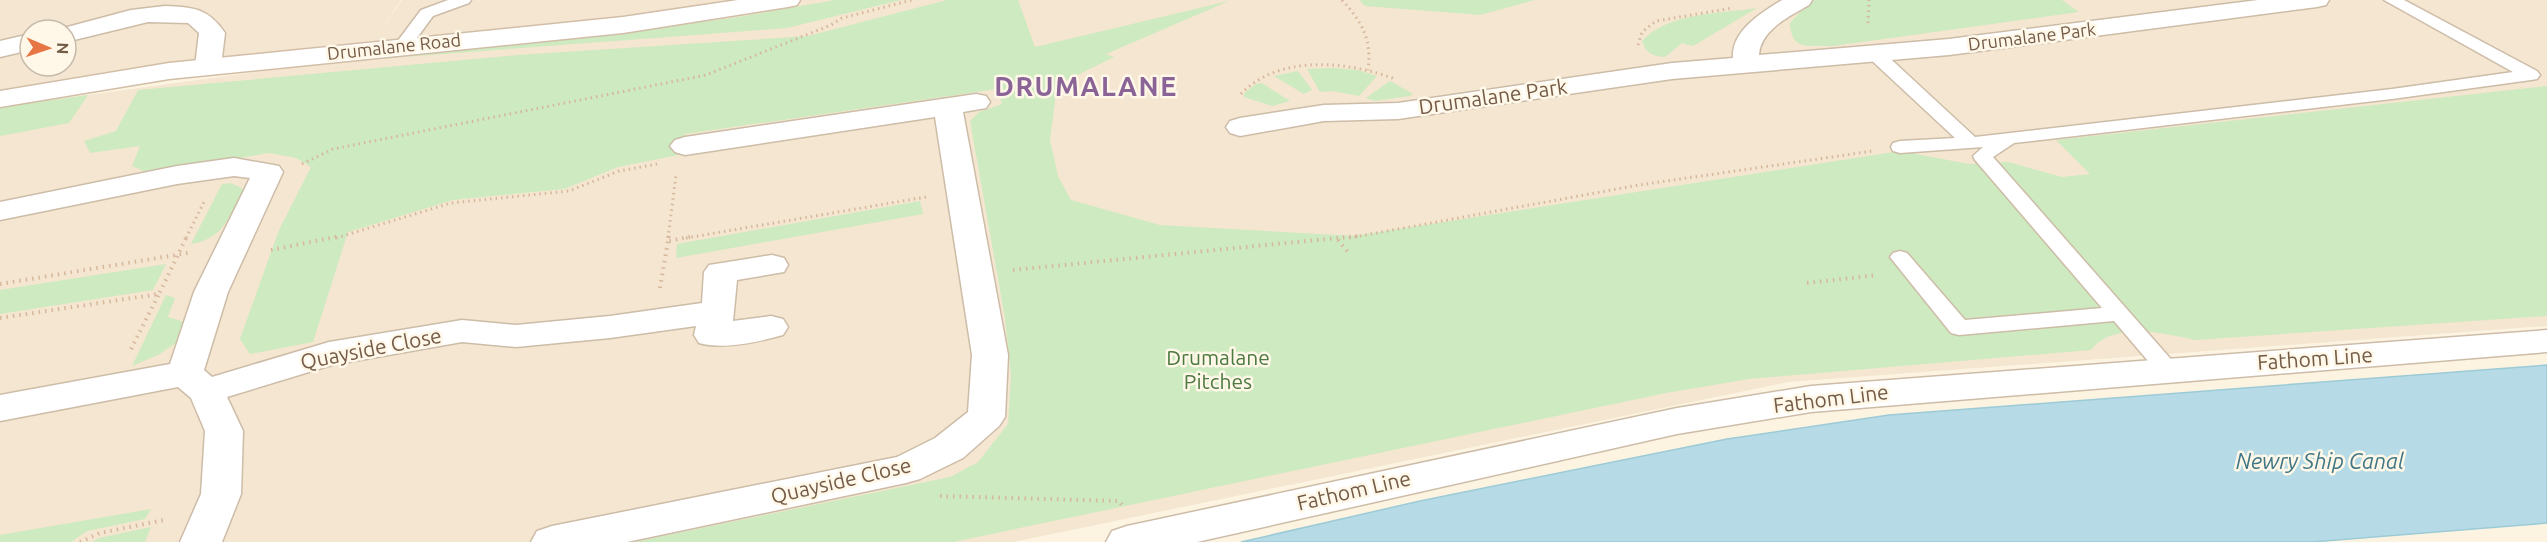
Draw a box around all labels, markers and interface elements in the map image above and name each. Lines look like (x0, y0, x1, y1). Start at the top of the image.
north arrow (18, 18, 78, 78)
street label: Drumalane Park (1967, 18, 2097, 54)
street label: Drumalane Road (326, 29, 462, 63)
text: N (54, 42, 72, 55)
district label: DRUMALANE (994, 71, 1178, 101)
street label: Drumalane Park (1417, 74, 1569, 118)
street label: Quayside Close (298, 323, 444, 373)
street label: Fathom Line (2256, 342, 2374, 374)
park label: Drumalane Pitches (1166, 345, 1270, 393)
street label: Fathom Line (1772, 379, 1890, 417)
water label: Newry Ship Canal (2236, 448, 2404, 473)
street label: Quayside Close (768, 452, 913, 508)
street label: Fathom Line (1295, 465, 1413, 515)

